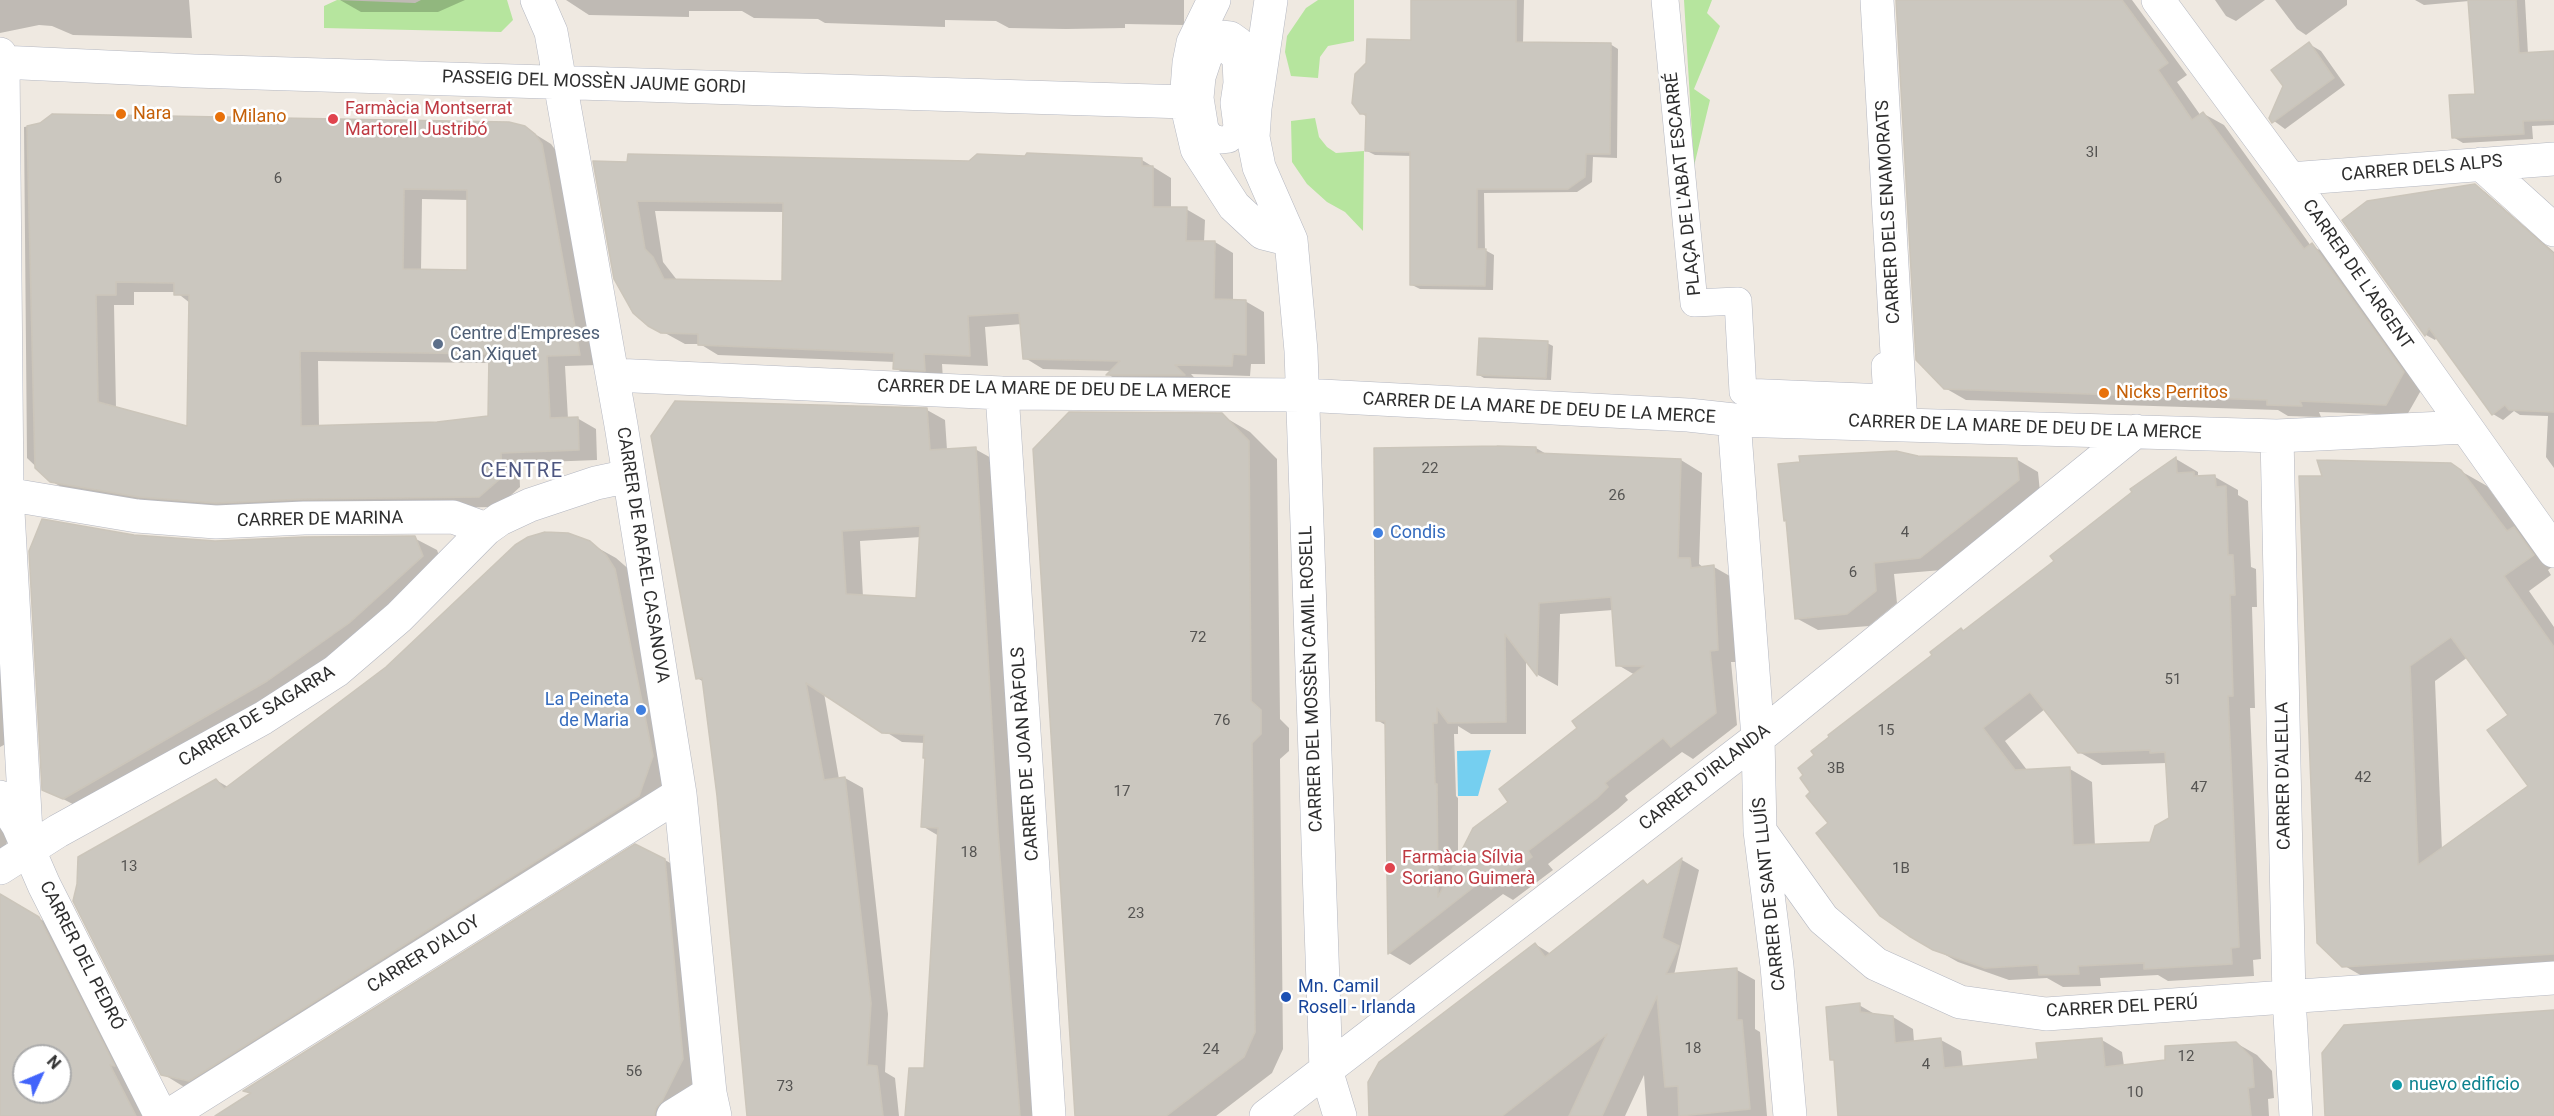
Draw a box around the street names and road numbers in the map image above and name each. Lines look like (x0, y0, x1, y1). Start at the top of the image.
street label: PASSEIG DEL MOSSÈN JAUME GORDI (442, 67, 746, 99)
street label: PLAÇA DE L'ABAT ESCARRÉ (1662, 71, 1706, 297)
street label: CARRER DELS ENAMORATS (1872, 99, 1906, 325)
street label: CARRER DELS ALPS (2340, 151, 2504, 187)
street label: CARRER DE L'ARGENT (2297, 196, 2417, 354)
street label: CARRER DE LA MARE DE DEU DE LA MERCE (877, 376, 1231, 404)
street label: CARRER DE LA MARE DE DEU DE LA MERCE (1362, 389, 1716, 429)
street label: CARRER DE LA MARE DE DEU DE LA MERCE (1848, 411, 2202, 445)
street label: CARRER DE RAFAEL CASANOVA (611, 425, 673, 685)
street label: CARRER DE MARINA (237, 508, 403, 532)
street label: CARRER DEL MOSSÈN CAMIL ROSELL (1296, 525, 1328, 833)
street label: CARRER DE JOAN RÀFOLS (1008, 646, 1044, 862)
street label: CARRER DE SAGARRA (175, 662, 339, 772)
street label: CARRER D'ALELLA (2272, 702, 2296, 850)
street label: CARRER D'IRLANDA (1635, 720, 1775, 836)
street label: CARRER DE SANT LLUÍS (1749, 796, 1791, 992)
street label: CARRER DEL PEDRÓ (34, 878, 128, 1034)
street label: CARRER D'ALOY (364, 912, 484, 998)
street label: CARRER DEL PERÚ (2046, 993, 2198, 1023)

